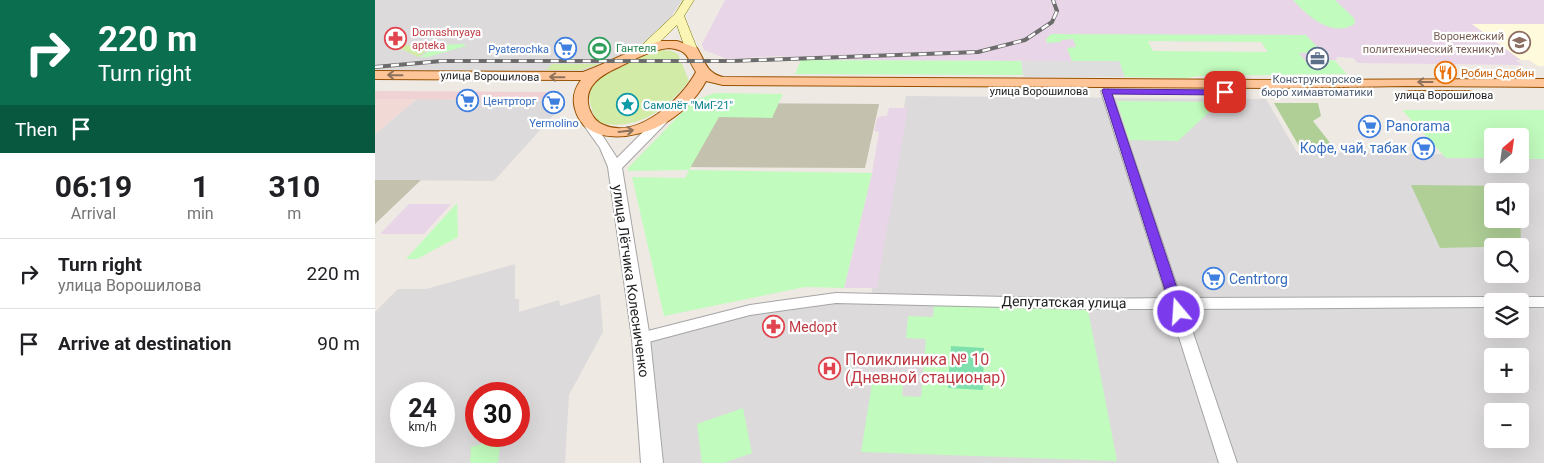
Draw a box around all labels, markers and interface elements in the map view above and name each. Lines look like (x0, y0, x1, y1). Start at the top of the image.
text: 220 m (98, 19, 197, 60)
icon: right (15, 20, 80, 85)
pharmacy icon: Domashnyaya apteka (384, 26, 408, 50)
place label: Domashnyaya apteka (412, 26, 481, 52)
place label: Воронежский политехнический техникум (1363, 30, 1504, 56)
school or university icon: Воронежский политехнический техникум (1508, 30, 1532, 54)
sports icon: Гантеля (588, 36, 612, 60)
supermarket icon: Pyaterochka (553, 37, 577, 61)
place label: Гантеля (616, 42, 656, 55)
place label: Pyaterochka (488, 43, 549, 56)
office icon: Конструкторское бюро химавтоматики (1305, 46, 1329, 70)
text: Turn right (98, 61, 192, 86)
restaurant icon: Робин Сдобин (1433, 61, 1457, 85)
place label: Робин Сдобин (1461, 67, 1534, 80)
street label: улица Ворошилова (441, 69, 539, 84)
one-way arrow (387, 70, 403, 80)
pin (1204, 71, 1246, 113)
one-way arrow (549, 72, 566, 82)
place label: Конструкторское бюро химавтоматики (1261, 73, 1373, 99)
one-way arrow (1418, 77, 1434, 87)
icon: arrive (1211, 78, 1239, 106)
street label: улица Ворошилова (990, 85, 1088, 98)
supermarket icon: Центрторг (455, 89, 479, 113)
street label: улица Ворошилова (1395, 89, 1493, 102)
supermarket icon: Yermolino (542, 90, 566, 114)
place icon: Самолёт "МиГ-21" (615, 93, 639, 117)
place label: Центрторг (483, 95, 537, 108)
place label: Самолёт "МиГ-21" (643, 99, 733, 112)
supermarket icon: Panorama (1358, 114, 1382, 138)
icon: arrive (67, 115, 95, 143)
place label: Yermolino (529, 117, 579, 130)
text: Then (15, 118, 57, 141)
place label: Panorama (1386, 118, 1450, 134)
one-way arrow (618, 126, 634, 136)
north arrow (1484, 128, 1529, 172)
map controls (1484, 128, 1529, 448)
supermarket icon: Кофе, чай, табак (1411, 136, 1435, 160)
place label: Кофе, чай, табак (1300, 140, 1407, 156)
text: 06:19 (55, 169, 132, 204)
text: 1 (192, 169, 209, 204)
text: 310 (269, 169, 320, 204)
button: sound (1484, 183, 1529, 228)
street label: улица Лётчика Колесниченко (610, 184, 652, 378)
text: Arrival (71, 204, 116, 223)
text: min (187, 204, 214, 223)
text: m (287, 204, 301, 223)
button: search (1484, 238, 1529, 283)
text: Turn right (58, 253, 142, 276)
icon: right (15, 260, 43, 288)
text: 220 m (307, 262, 360, 285)
supermarket icon: Centrtorg (1201, 267, 1225, 291)
place label: Centrtorg (1229, 271, 1288, 287)
text: улица Ворошилова (58, 276, 202, 295)
position arrow (1152, 285, 1204, 337)
street label: Депутатская улица (1001, 293, 1127, 311)
button: layers (1484, 293, 1529, 338)
pharmacy icon: Medopt (761, 315, 785, 339)
place label: Medopt (789, 319, 837, 335)
icon: arrive (15, 330, 43, 358)
text: Arrive at destination (58, 332, 231, 355)
text: 90 m (317, 332, 360, 355)
button: + (1484, 348, 1529, 393)
place label: Поликлиника № 10 (Дневной стационар) (845, 350, 1006, 387)
hospital icon: Поликлиника № 10 (Дневной стационар) (817, 356, 841, 380)
speed limit sign: 30 (465, 382, 530, 447)
text: 24 (408, 394, 437, 423)
button: − (1484, 403, 1529, 448)
text: km/h (408, 420, 437, 434)

